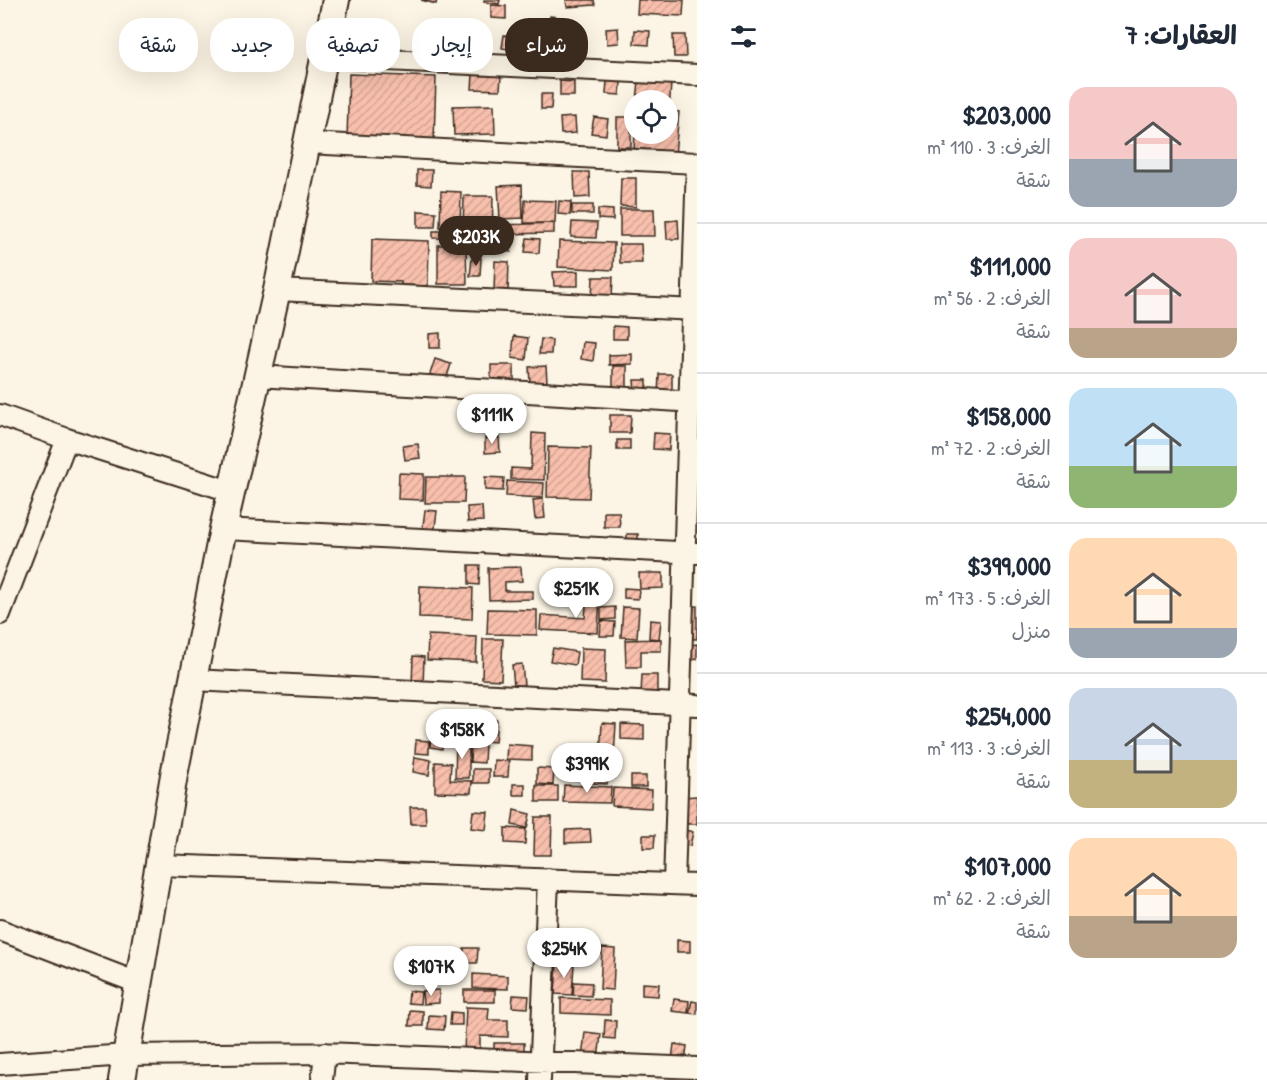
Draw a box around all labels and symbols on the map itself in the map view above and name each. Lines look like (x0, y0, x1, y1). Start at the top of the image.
pin: $203K (434, 216, 518, 267)
pin: $111K (450, 394, 534, 445)
pin: $251K (534, 568, 618, 619)
pin: $158K (420, 709, 504, 760)
pin: $399K (545, 743, 629, 794)
pin: $254K (522, 928, 606, 979)
pin: $107K (389, 946, 473, 997)

